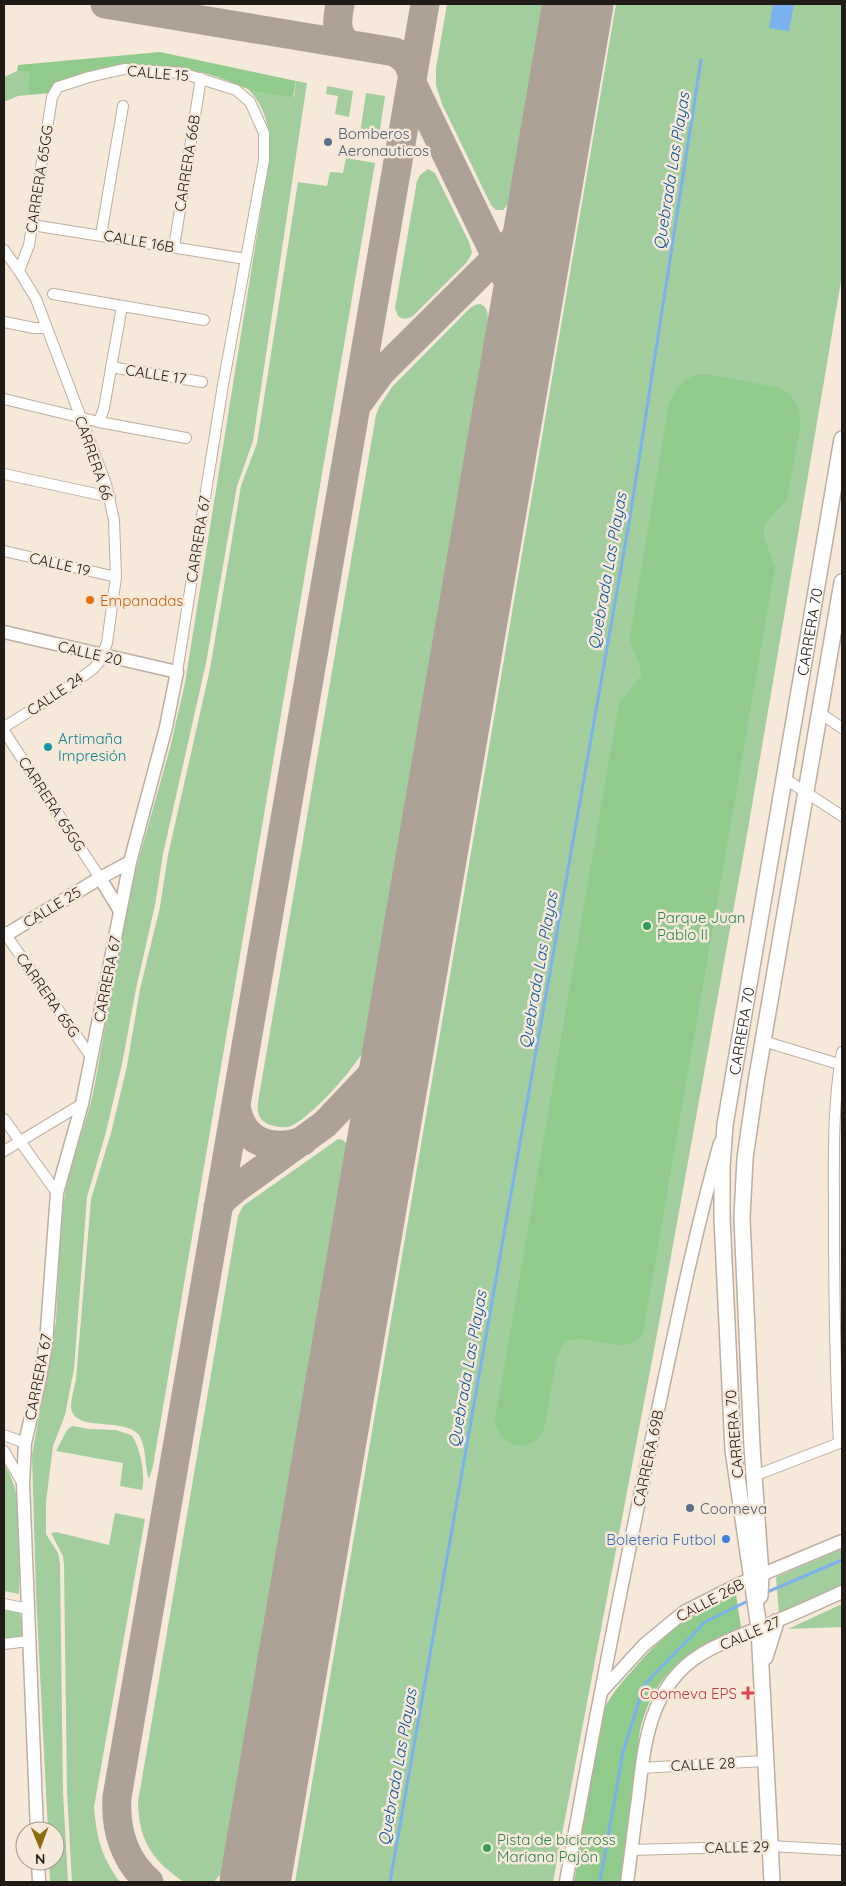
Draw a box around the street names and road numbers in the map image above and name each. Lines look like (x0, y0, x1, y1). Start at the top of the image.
street label: CALLE 15 (126, 61, 190, 85)
street label: CARRERA 66B (170, 113, 204, 213)
street label: CARRERA 65GG (21, 124, 57, 234)
street label: CALLE 16B (102, 225, 176, 257)
street label: CALLE 17 (124, 360, 188, 388)
street label: CARRERA 66 (71, 413, 117, 503)
street label: CARRERA 67 (182, 494, 214, 584)
street label: CALLE 19 (28, 548, 92, 580)
street label: CARRERA 70 (792, 586, 826, 677)
street label: CALLE 20 (56, 636, 124, 670)
street label: CALLE 24 (23, 668, 87, 720)
street label: CARRERA 65GG (14, 753, 90, 855)
street label: CALLE 25 (19, 882, 85, 932)
street label: CARRERA 67 (89, 934, 125, 1024)
street label: CARRERA 65G (12, 949, 84, 1041)
street label: CARRERA 70 (724, 986, 758, 1076)
street label: CARRERA 67 (20, 1332, 56, 1422)
street label: CARRERA 70 (721, 1389, 747, 1479)
street label: CARRERA 69B (629, 1408, 668, 1508)
street label: CALLE 26B (673, 1574, 747, 1626)
street label: CALLE 27 (717, 1612, 783, 1654)
street label: CALLE 28 (670, 1753, 736, 1775)
street label: CALLE 29 (704, 1837, 770, 1857)

